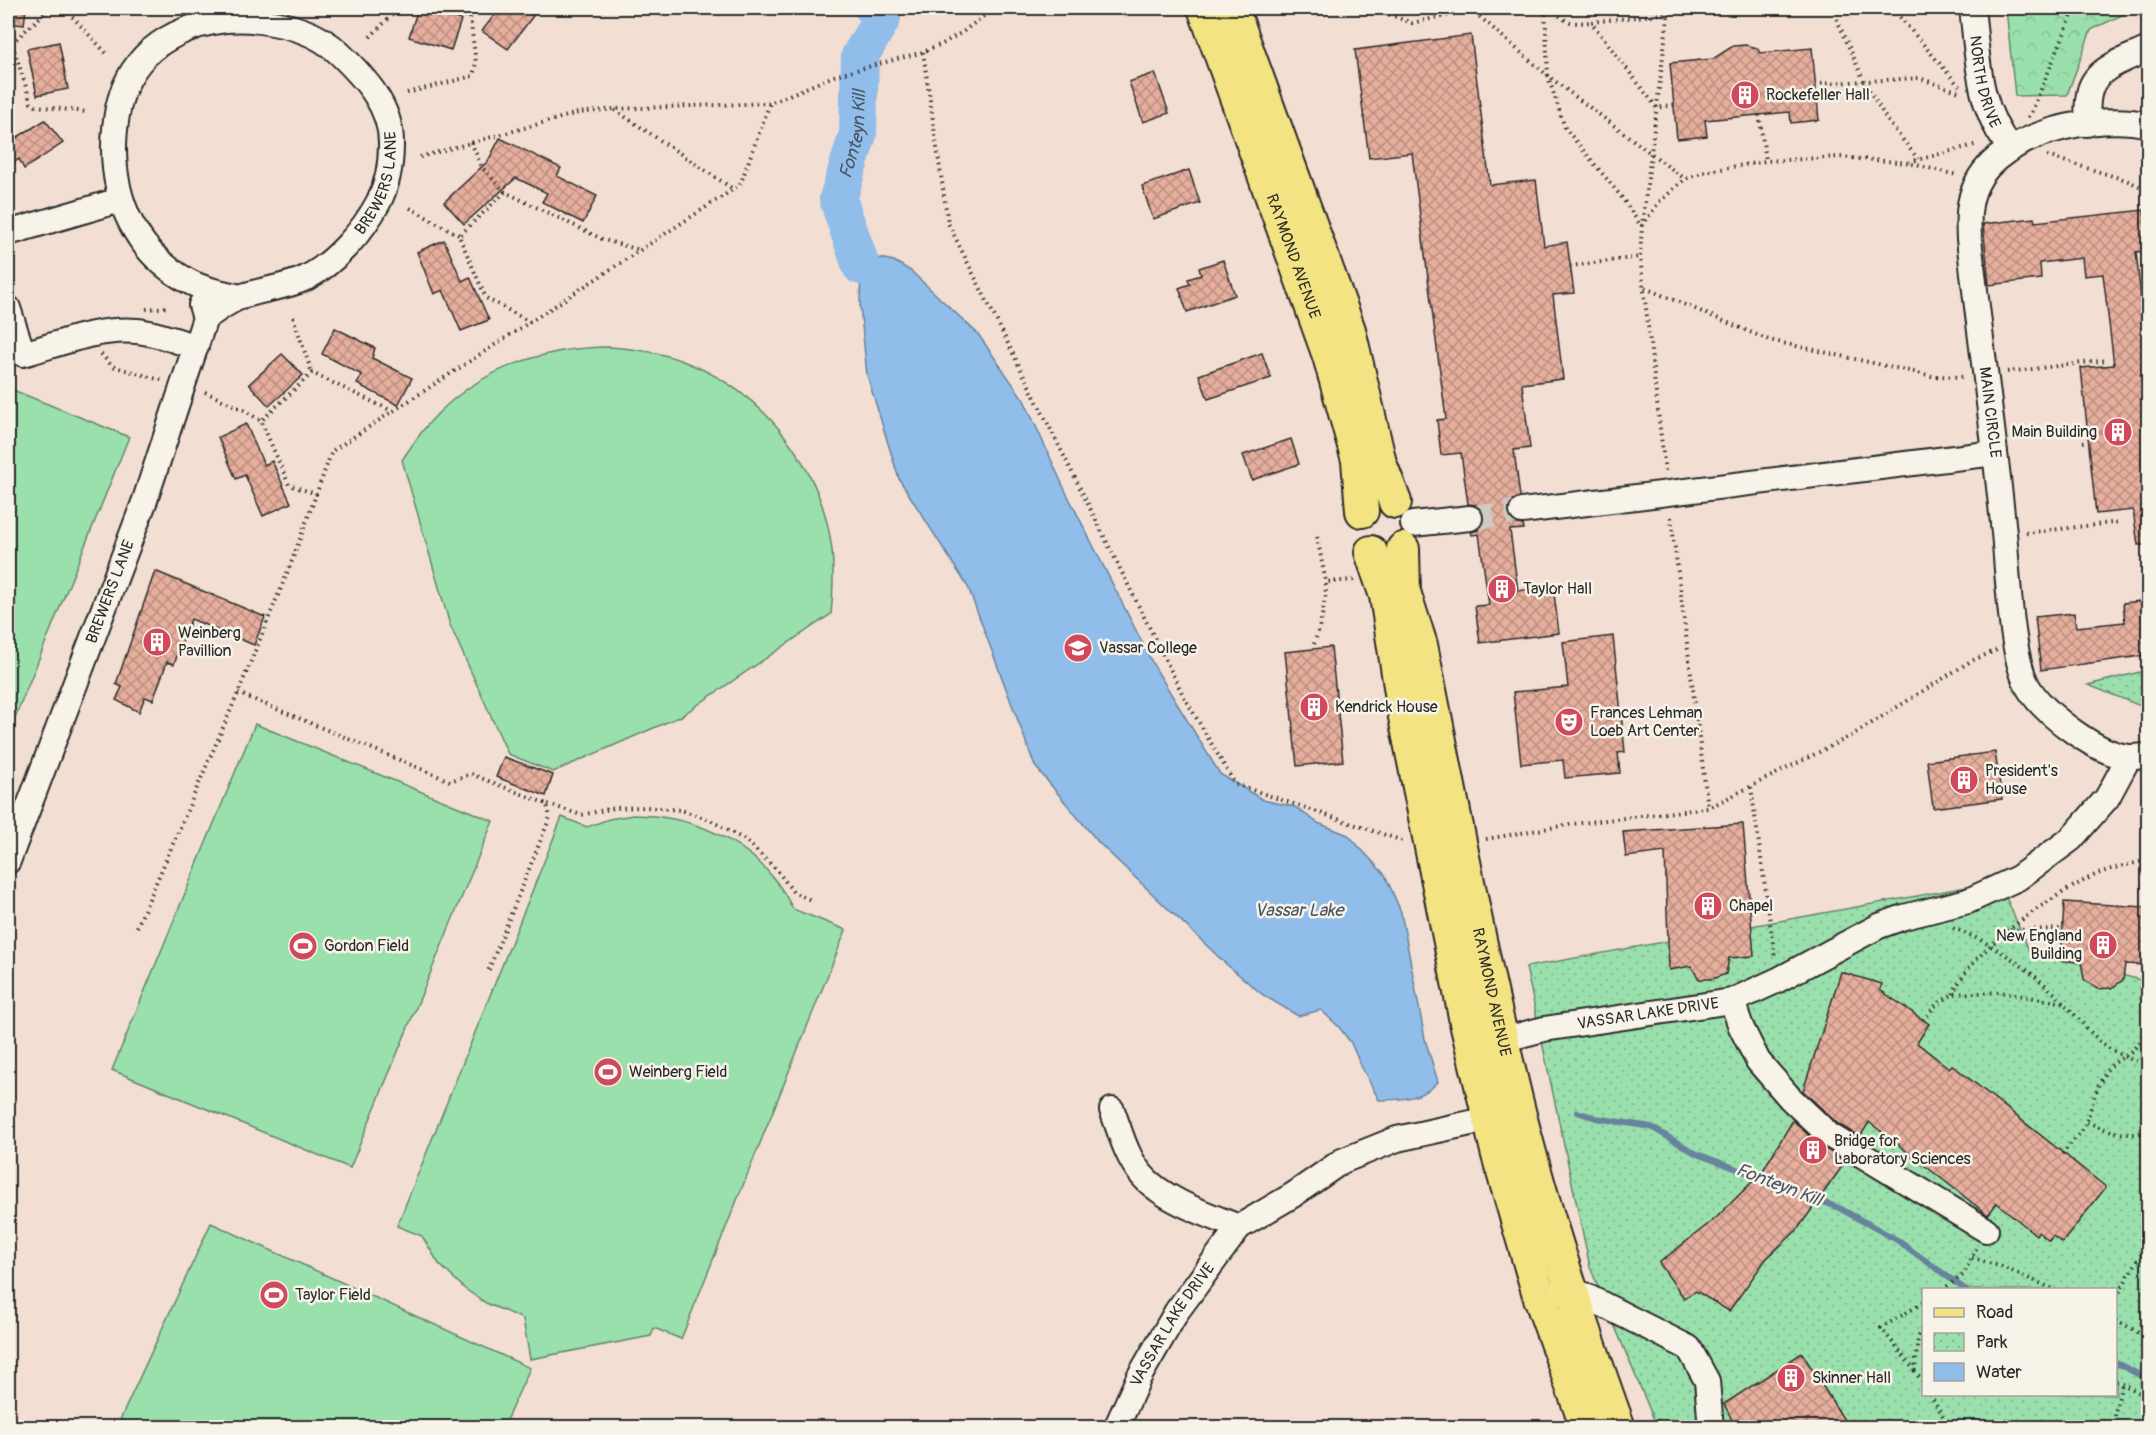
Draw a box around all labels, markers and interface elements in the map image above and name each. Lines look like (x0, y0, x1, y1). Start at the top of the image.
street label: NORTH DRIVE (1965, 35, 2005, 131)
building icon: Rockefeller Hall (1729, 79, 1761, 111)
place label: Rockefeller Hall (1766, 85, 1870, 105)
water label: Fonteyn Kill (834, 88, 871, 181)
street label: BREWERS LANE (350, 130, 401, 239)
street label: RAYMOND AVENUE (1262, 191, 1325, 322)
street label: MAIN CIRCLE (1975, 366, 2006, 459)
building icon: Main Building (2102, 416, 2134, 448)
place label: Main Building (2011, 422, 2097, 442)
street label: BREWERS LANE (81, 537, 139, 646)
building icon: Taylor Hall (1486, 573, 1518, 605)
place label: Taylor Hall (1523, 579, 1592, 599)
place label: Weinberg Pavillion (178, 623, 241, 661)
building icon: Weinberg Pavillion (141, 626, 173, 658)
school or university icon: Vassar College (1062, 632, 1094, 664)
place label: Vassar College (1099, 638, 1197, 658)
building icon: Kendrick House (1298, 691, 1330, 723)
place label: Kendrick House (1335, 697, 1438, 717)
place label: Frances Lehman Loeb Art Center (1590, 703, 1703, 741)
theatre icon: Frances Lehman Loeb Art Center (1553, 706, 1585, 738)
place label: President's House (1985, 761, 2058, 799)
building icon: President's House (1948, 764, 1980, 796)
building icon: Chapel (1692, 890, 1724, 922)
place label: Chapel (1729, 896, 1773, 916)
water label: Vassar Lake (1255, 899, 1346, 922)
street label: RAYMOND AVENUE (1468, 926, 1516, 1059)
place label: New England Building (1996, 926, 2082, 964)
building icon: New England Building (2087, 929, 2119, 961)
sports icon: Gordon Field (287, 930, 319, 962)
place label: Gordon Field (324, 936, 409, 956)
street label: VASSAR LAKE DRIVE (1576, 993, 1720, 1034)
sports icon: Weinberg Field (592, 1056, 624, 1088)
place label: Weinberg Field (629, 1062, 727, 1082)
place label: Bridge for Laboratory Sciences (1834, 1131, 1971, 1169)
building icon: Bridge for Laboratory Sciences (1797, 1134, 1829, 1166)
water label: Fonteyn Kill (1733, 1158, 1827, 1212)
street label: VASSAR LAKE DRIVE (1126, 1259, 1219, 1390)
sports icon: Taylor Field (258, 1279, 290, 1311)
place label: Taylor Field (295, 1285, 371, 1305)
legend (1922, 1288, 2117, 1396)
text: Road (1976, 1301, 2013, 1324)
text: Park (1976, 1331, 2008, 1354)
text: Water (1976, 1361, 2022, 1384)
building icon: Skinner Hall (1775, 1362, 1807, 1394)
place label: Skinner Hall (1812, 1368, 1891, 1388)

